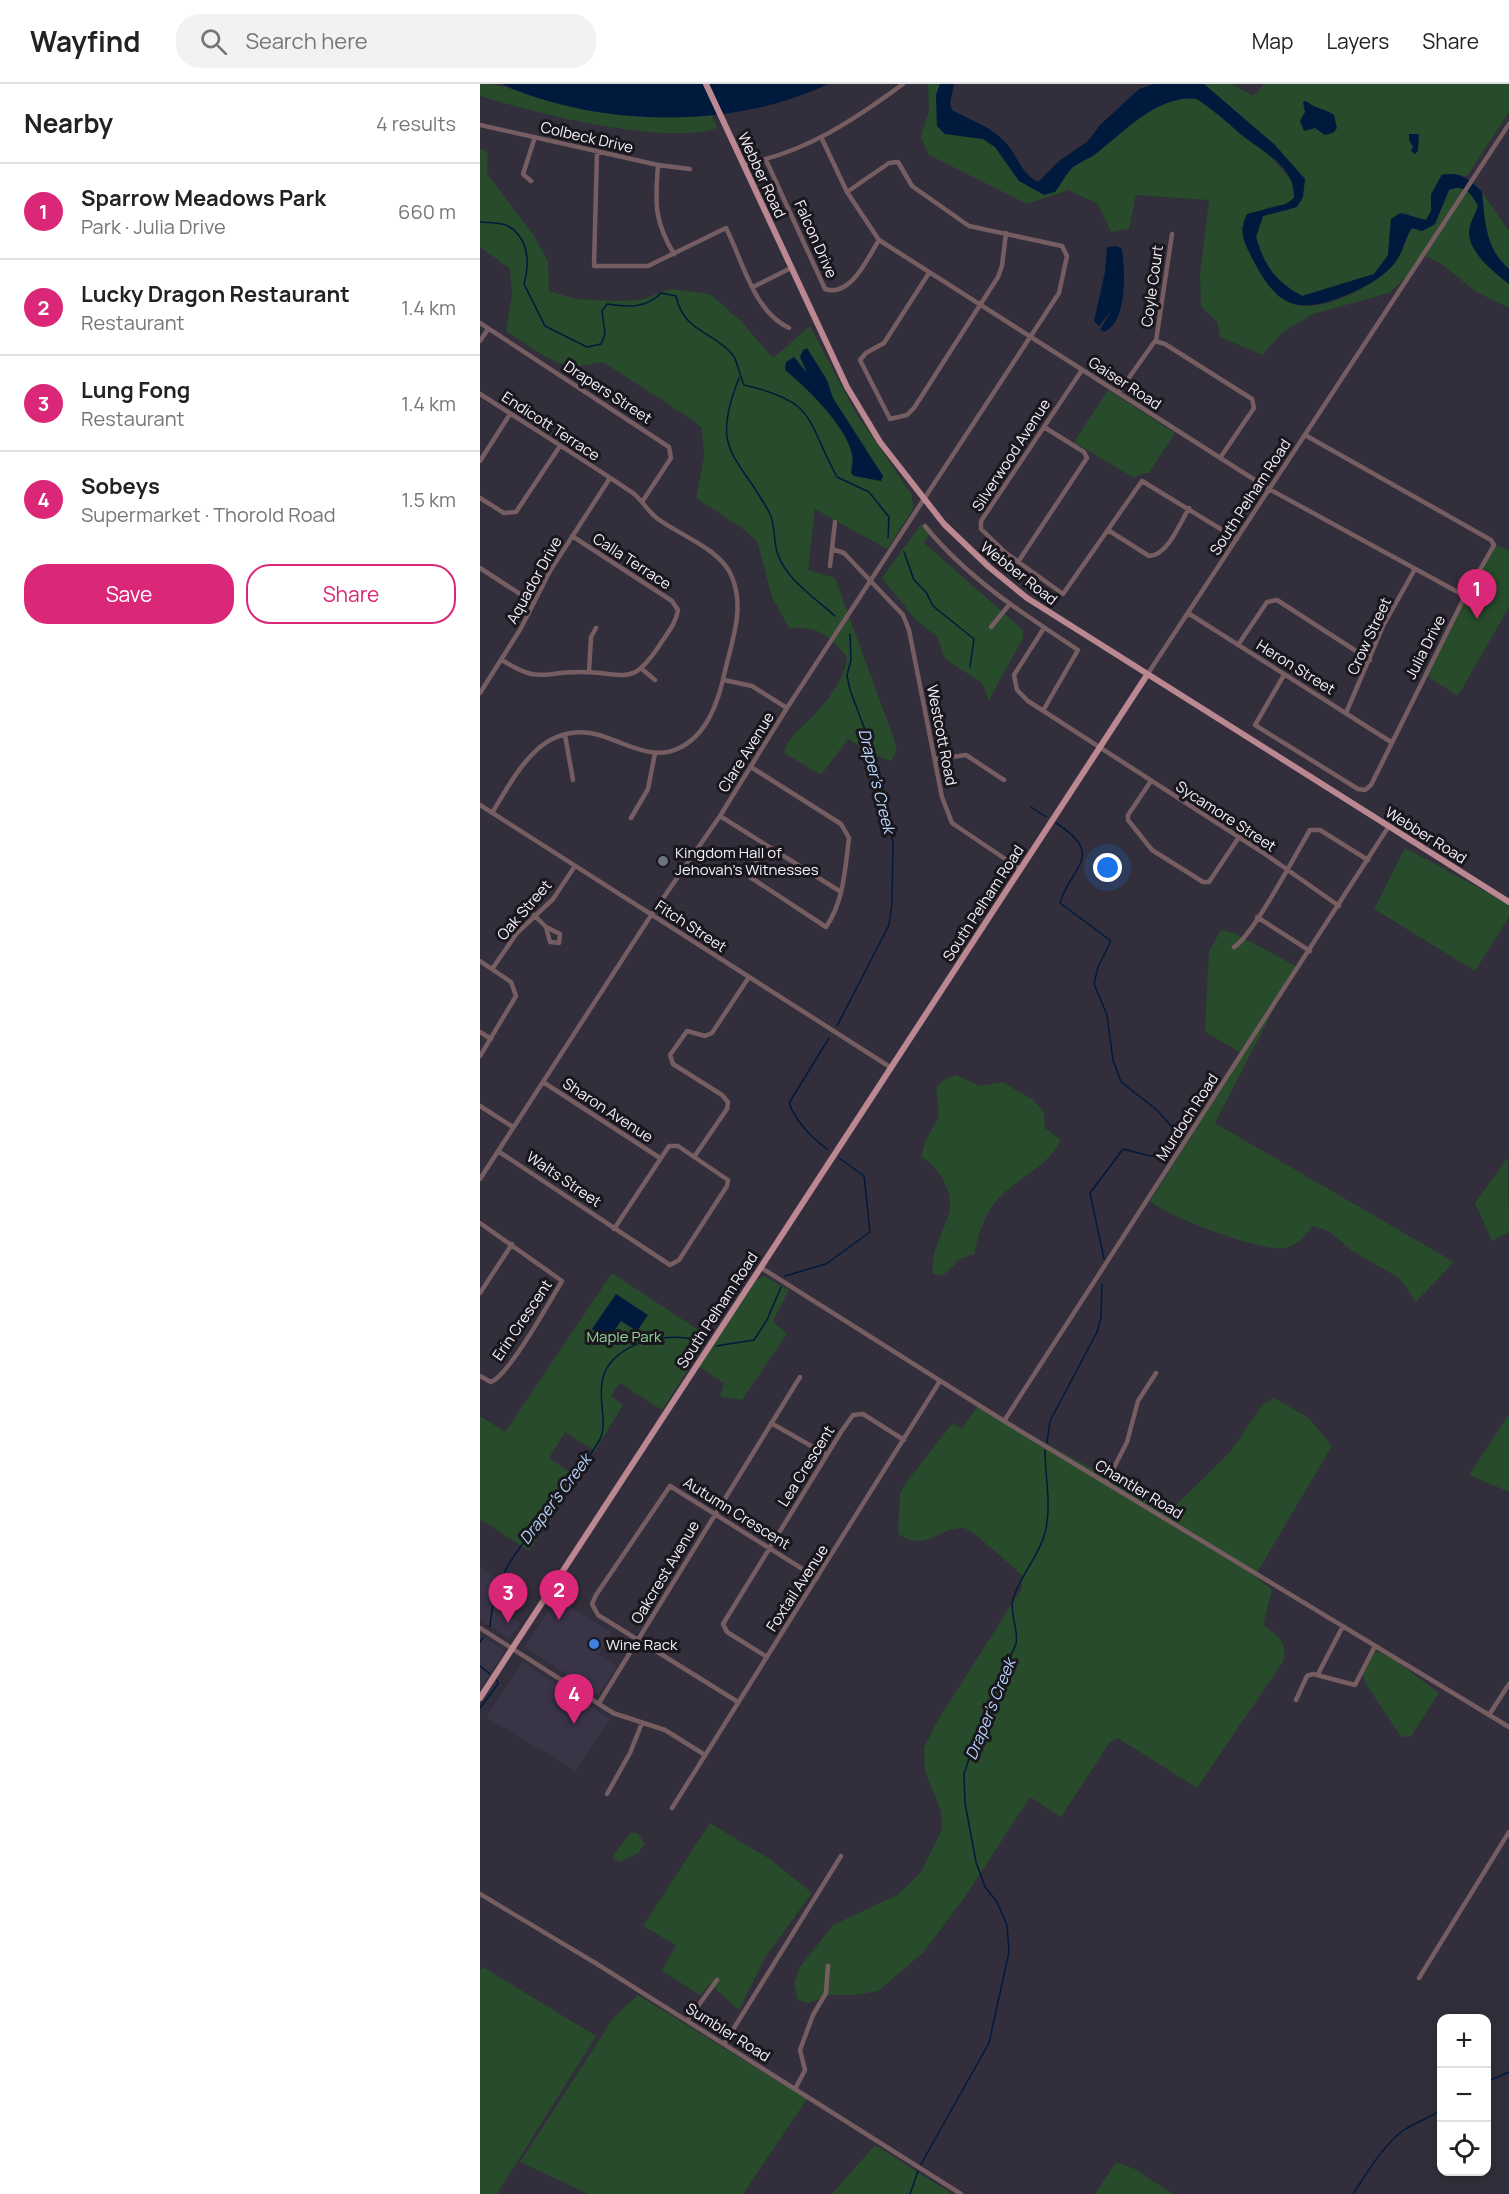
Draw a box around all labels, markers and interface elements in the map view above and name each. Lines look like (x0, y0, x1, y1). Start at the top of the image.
search box (176, 14, 596, 68)
text: Wayfind (30, 22, 140, 60)
icon: search (197, 25, 230, 58)
text: Search here (245, 26, 368, 56)
text: Map (1252, 27, 1293, 55)
text: Layers (1326, 27, 1389, 55)
text: Share (1422, 27, 1479, 55)
text: Nearby (24, 105, 113, 141)
text: 4 results (376, 110, 456, 137)
street label: Colbeck Drive (539, 116, 636, 158)
street label: Webber Road (733, 129, 791, 221)
text: Sparrow Meadows Park (81, 183, 326, 213)
street label: Falcon Drive (790, 197, 843, 281)
text: 1 (39, 198, 48, 225)
text: 660 m (398, 198, 456, 225)
text: Park · Julia Drive (81, 213, 226, 240)
street label: Coyle Court (1136, 244, 1168, 328)
text: Lucky Dragon Restaurant (81, 279, 350, 309)
text: 2 (38, 294, 49, 321)
text: 1.4 km (401, 294, 456, 321)
text: Restaurant (81, 309, 185, 336)
street label: Gaiser Road (1084, 352, 1166, 414)
street label: Drapers Street (560, 356, 656, 428)
text: Lung Fong (81, 375, 190, 405)
street label: Endicott Terrace (498, 386, 604, 466)
text: 3 (38, 390, 49, 417)
text: 1.4 km (401, 390, 456, 417)
street label: Silverwood Avenue (967, 395, 1055, 515)
text: Restaurant (81, 405, 185, 432)
street label: South Pelham Road (1204, 435, 1296, 559)
text: Sobeys (81, 471, 160, 501)
text: 4 (37, 486, 50, 513)
text: 1.5 km (402, 486, 456, 513)
text: Supermarket · Thorold Road (81, 501, 336, 528)
street label: Calla Terrace (589, 528, 675, 594)
street label: Aquador Drive (501, 532, 567, 627)
street label: Webber Road (976, 536, 1062, 610)
button: Save (24, 564, 234, 624)
button: Share (246, 564, 456, 624)
pin: 1 (1458, 570, 1496, 619)
street label: Crow Street (1342, 594, 1396, 678)
street label: Julia Drive (1400, 611, 1450, 683)
street label: Heron Street (1253, 634, 1339, 700)
street label: Westcott Road (922, 683, 962, 787)
street label: Clare Avenue (713, 708, 779, 796)
water label: Draper's Creek (853, 726, 901, 838)
street label: Sycamore Street (1172, 776, 1280, 856)
street label: Webber Road (1381, 802, 1471, 868)
street label: South Pelham Road (937, 841, 1029, 965)
place label: Kingdom Hall of Jehovah's Witnesses (675, 842, 819, 880)
your location (1093, 853, 1122, 882)
marker: Kingdom Hall of Jehovah's Witnesses (656, 854, 670, 868)
street label: Oak Street (492, 875, 556, 945)
street label: Fitch Street (651, 895, 731, 957)
street label: Murdoch Road (1151, 1069, 1223, 1165)
street label: Sharon Avenue (559, 1073, 657, 1147)
street label: Walts Street (522, 1146, 606, 1212)
street label: South Pelham Road (671, 1248, 763, 1372)
street label: Erin Crescent (487, 1275, 557, 1365)
park label: Maple Park (587, 1326, 662, 1347)
street label: Lea Crescent (773, 1422, 839, 1510)
water label: Draper's Creek (514, 1448, 597, 1548)
street label: Chantler Road (1091, 1454, 1187, 1524)
street label: Autumn Crescent (680, 1472, 794, 1554)
street label: Oakcrest Avenue (626, 1516, 704, 1628)
street label: Foxtail Avenue (761, 1540, 833, 1636)
pin: 2 (540, 1570, 578, 1620)
pin: 3 (489, 1574, 528, 1623)
place label: Wine Rack (606, 1634, 678, 1655)
marker: Wine Rack (587, 1637, 601, 1651)
water label: Draper's Creek (960, 1653, 1021, 1763)
pin: 4 (554, 1674, 593, 1724)
street label: Sumbler Road (682, 1998, 774, 2066)
map controls (1437, 2014, 1491, 2176)
button: + (1437, 2014, 1491, 2068)
button: − (1437, 2068, 1491, 2122)
button: locate (1437, 2122, 1491, 2176)

